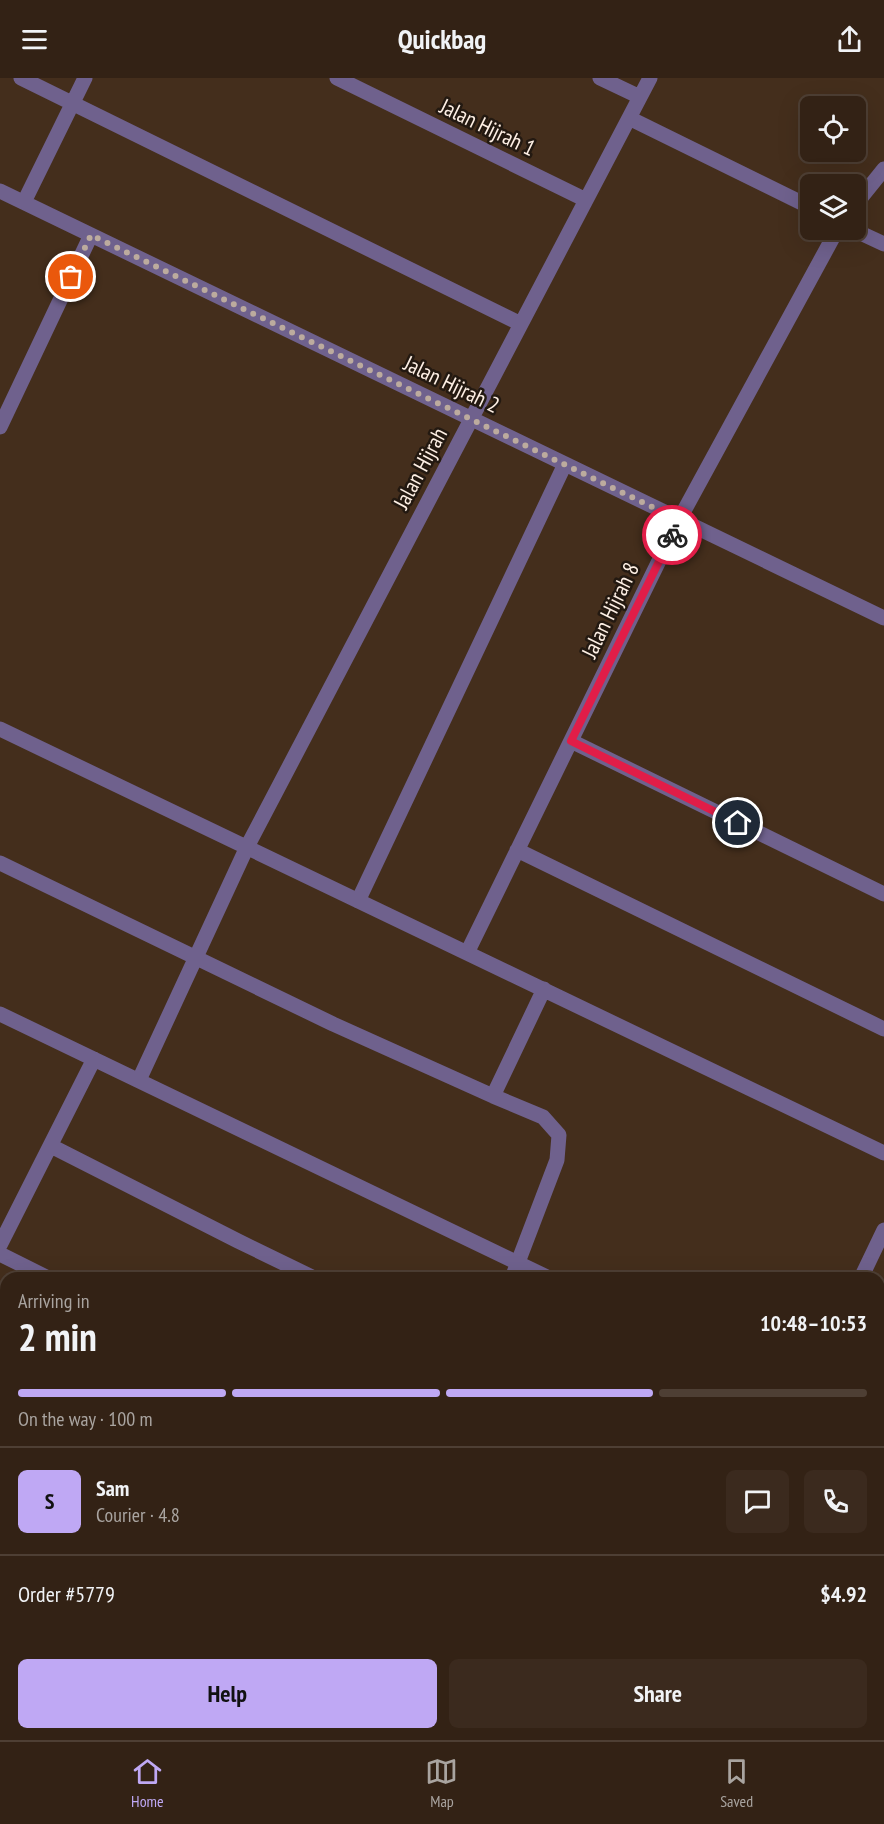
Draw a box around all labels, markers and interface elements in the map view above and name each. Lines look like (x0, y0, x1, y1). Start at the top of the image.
text: Quickbag (398, 22, 486, 56)
icon: menu (18, 23, 51, 56)
icon: share (833, 23, 866, 56)
street label: Jalan Hijrah 1 (435, 91, 540, 162)
map controls (800, 96, 866, 240)
button: locate (800, 96, 866, 162)
button: layers (800, 174, 866, 240)
pin (45, 251, 96, 302)
icon: bag (54, 260, 87, 293)
street label: Jalan Hijrah 2 (399, 348, 504, 419)
street label: Jalan Hijrah (386, 423, 453, 514)
courier (642, 505, 702, 565)
icon: bike (656, 519, 689, 552)
street label: Jalan Hijrah 8 (574, 558, 645, 663)
pin (712, 797, 763, 848)
icon: home (721, 806, 754, 839)
text: Arriving in (18, 1288, 90, 1314)
text: 10:48–10:53 (760, 1309, 867, 1337)
text: 2 min (18, 1311, 97, 1362)
text: On the way · 100 m (18, 1406, 153, 1432)
button: chat (726, 1470, 789, 1533)
button: phone (804, 1470, 867, 1533)
text: Sam (96, 1474, 129, 1502)
text: S (45, 1487, 54, 1515)
text: Courier · 4.8 (96, 1502, 180, 1528)
text: Order #5779 (18, 1580, 115, 1608)
text: $4.92 (820, 1580, 867, 1608)
button: Help (18, 1659, 437, 1728)
button: Share (449, 1659, 867, 1728)
tab: Home (131, 1755, 164, 1811)
tab: Map (425, 1755, 458, 1811)
tab: Saved (720, 1755, 753, 1811)

